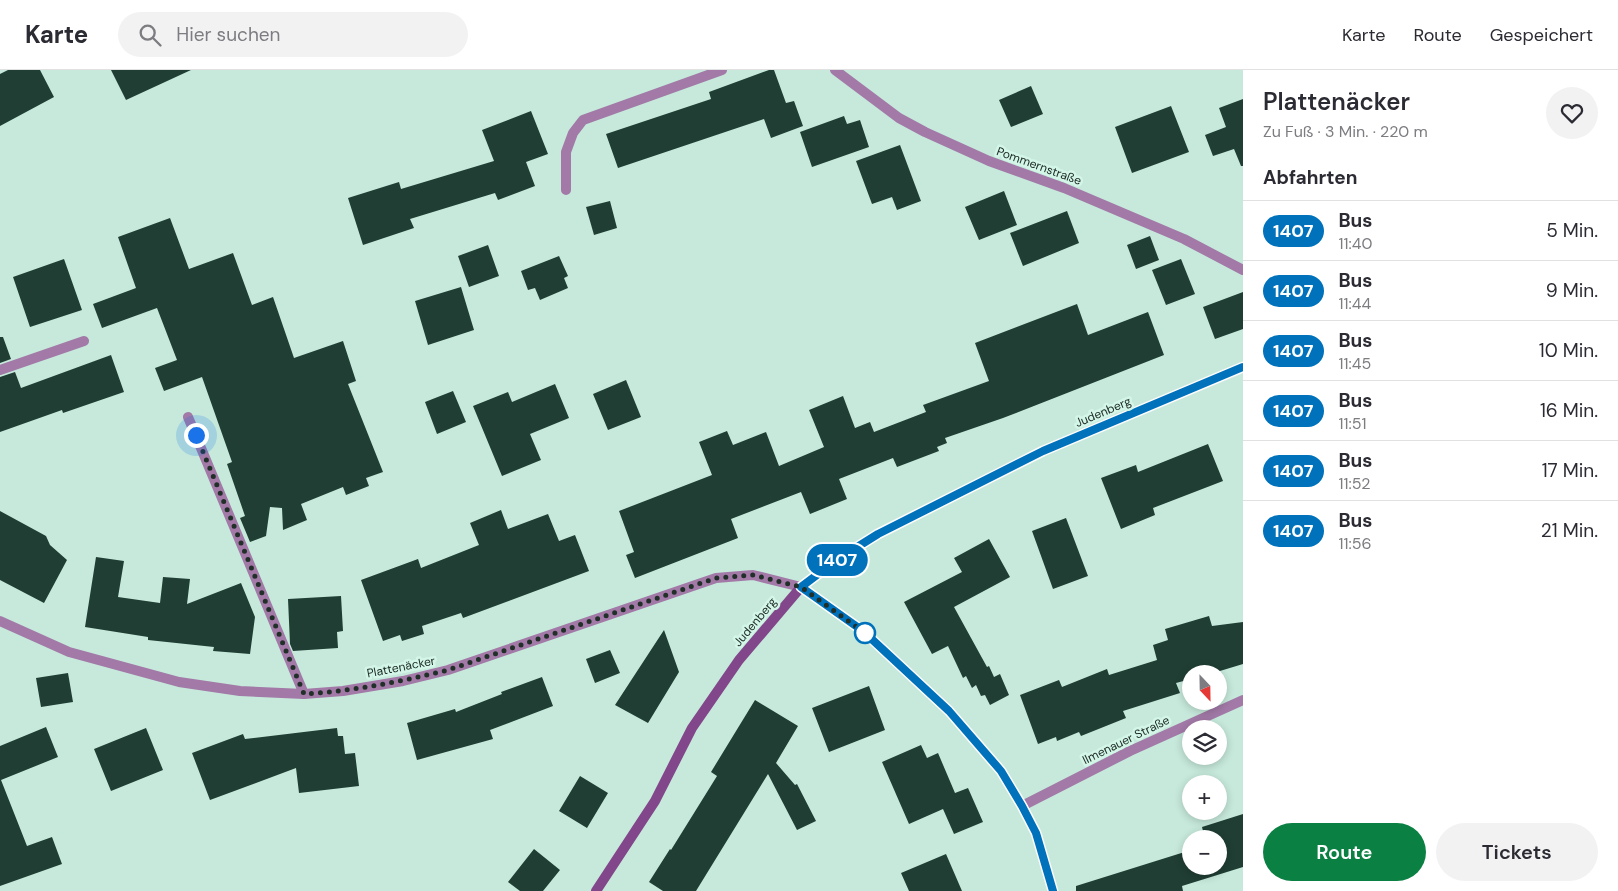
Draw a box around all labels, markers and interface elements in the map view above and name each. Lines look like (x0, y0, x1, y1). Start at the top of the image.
search box (118, 12, 468, 57)
text: Karte (25, 19, 88, 50)
icon: search (136, 21, 164, 49)
text: Hier suchen (176, 22, 281, 47)
text: Karte (1342, 23, 1386, 47)
text: Route (1414, 23, 1462, 47)
text: Gespeichert (1490, 23, 1593, 47)
text: Plattenäcker (1263, 86, 1410, 117)
button: heart (1546, 87, 1598, 139)
text: Zu Fuß · 3 Min. · 220 m (1263, 121, 1428, 142)
street label: Pommernstraße (994, 143, 1084, 189)
text: Abfahrten (1263, 165, 1357, 190)
text: Bus (1339, 208, 1372, 233)
text: 5 Min. (1546, 218, 1598, 243)
text: 1407 (1273, 219, 1314, 243)
text: 11:40 (1339, 233, 1372, 254)
text: Bus (1339, 268, 1372, 293)
text: 9 Min. (1546, 278, 1598, 303)
text: 1407 (1273, 279, 1314, 303)
text: 11:44 (1339, 293, 1371, 314)
text: Bus (1339, 328, 1372, 353)
text: 10 Min. (1539, 338, 1598, 363)
text: 1407 (1273, 339, 1314, 363)
text: 11:45 (1339, 353, 1371, 374)
text: Bus (1339, 388, 1372, 413)
street label: Judenberg (1073, 393, 1134, 431)
text: 16 Min. (1540, 398, 1598, 423)
text: 1407 (1273, 399, 1314, 423)
text: 11:51 (1339, 413, 1366, 434)
your location (184, 423, 209, 448)
text: Bus (1339, 448, 1372, 473)
text: 17 Min. (1542, 458, 1598, 483)
text: 1407 (1273, 459, 1314, 483)
text: 11:52 (1339, 473, 1370, 494)
text: Bus (1339, 508, 1372, 533)
text: 21 Min. (1541, 518, 1598, 543)
text: 1407 (1273, 519, 1314, 543)
text: 11:56 (1339, 533, 1372, 554)
line badge: 1407 (802, 544, 872, 576)
text: 1407 (817, 548, 857, 572)
street label: Judenberg (730, 594, 780, 650)
unlabelled marker (854, 622, 876, 644)
street label: Plattenäcker (366, 652, 437, 681)
north arrow (1182, 665, 1228, 710)
map controls (1182, 665, 1227, 875)
street label: Ilmenauer Straße (1080, 712, 1172, 768)
button: layers (1182, 720, 1227, 765)
button: + (1182, 775, 1227, 820)
button: Route (1263, 823, 1426, 881)
button: Tickets (1436, 823, 1598, 881)
button: − (1182, 830, 1227, 875)

